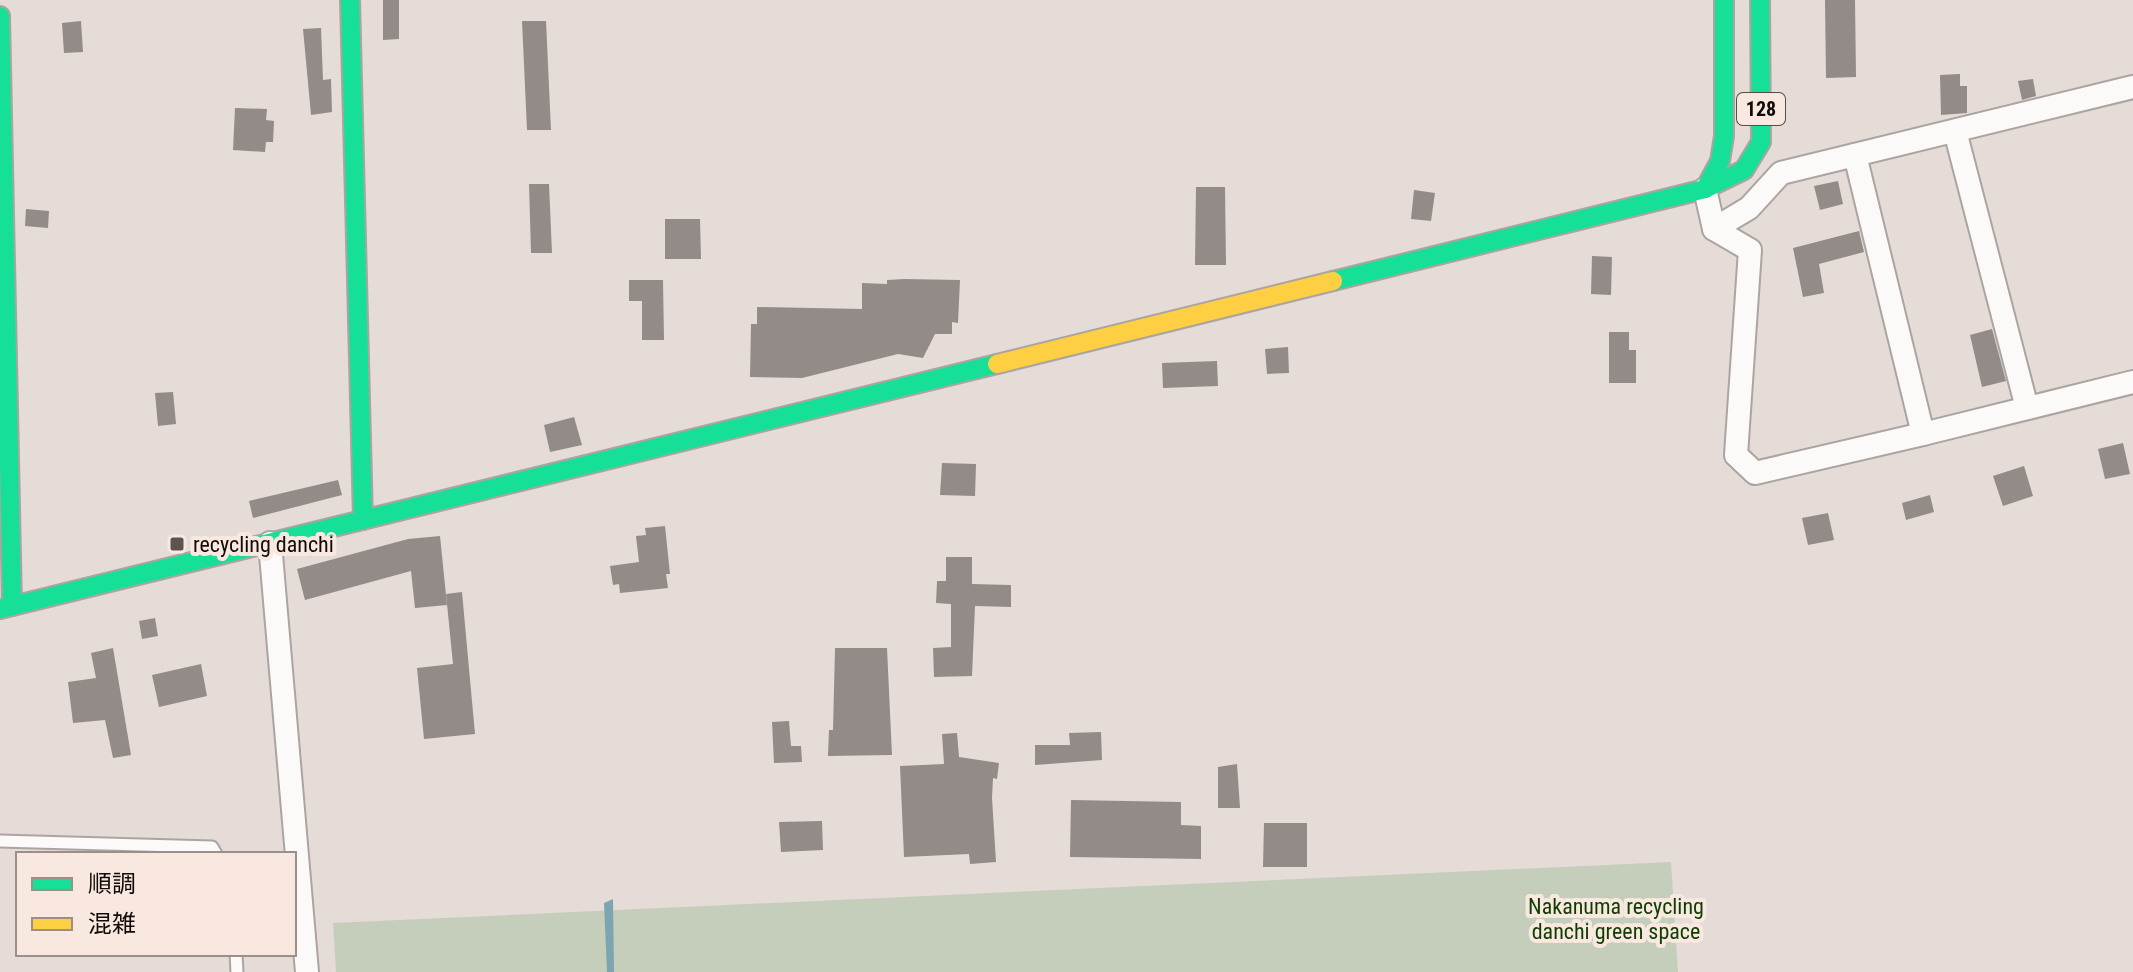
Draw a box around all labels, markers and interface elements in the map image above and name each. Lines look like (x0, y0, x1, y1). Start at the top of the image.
road number: 128 (1737, 93, 1785, 125)
place label: recycling danchi (193, 532, 334, 557)
marker: recycling danchi (168, 535, 186, 553)
legend (16, 852, 296, 956)
text: 順調 (88, 870, 136, 898)
park label: Nakanuma recycling danchi green space (1528, 894, 1704, 944)
text: 混雑 (88, 910, 136, 938)

